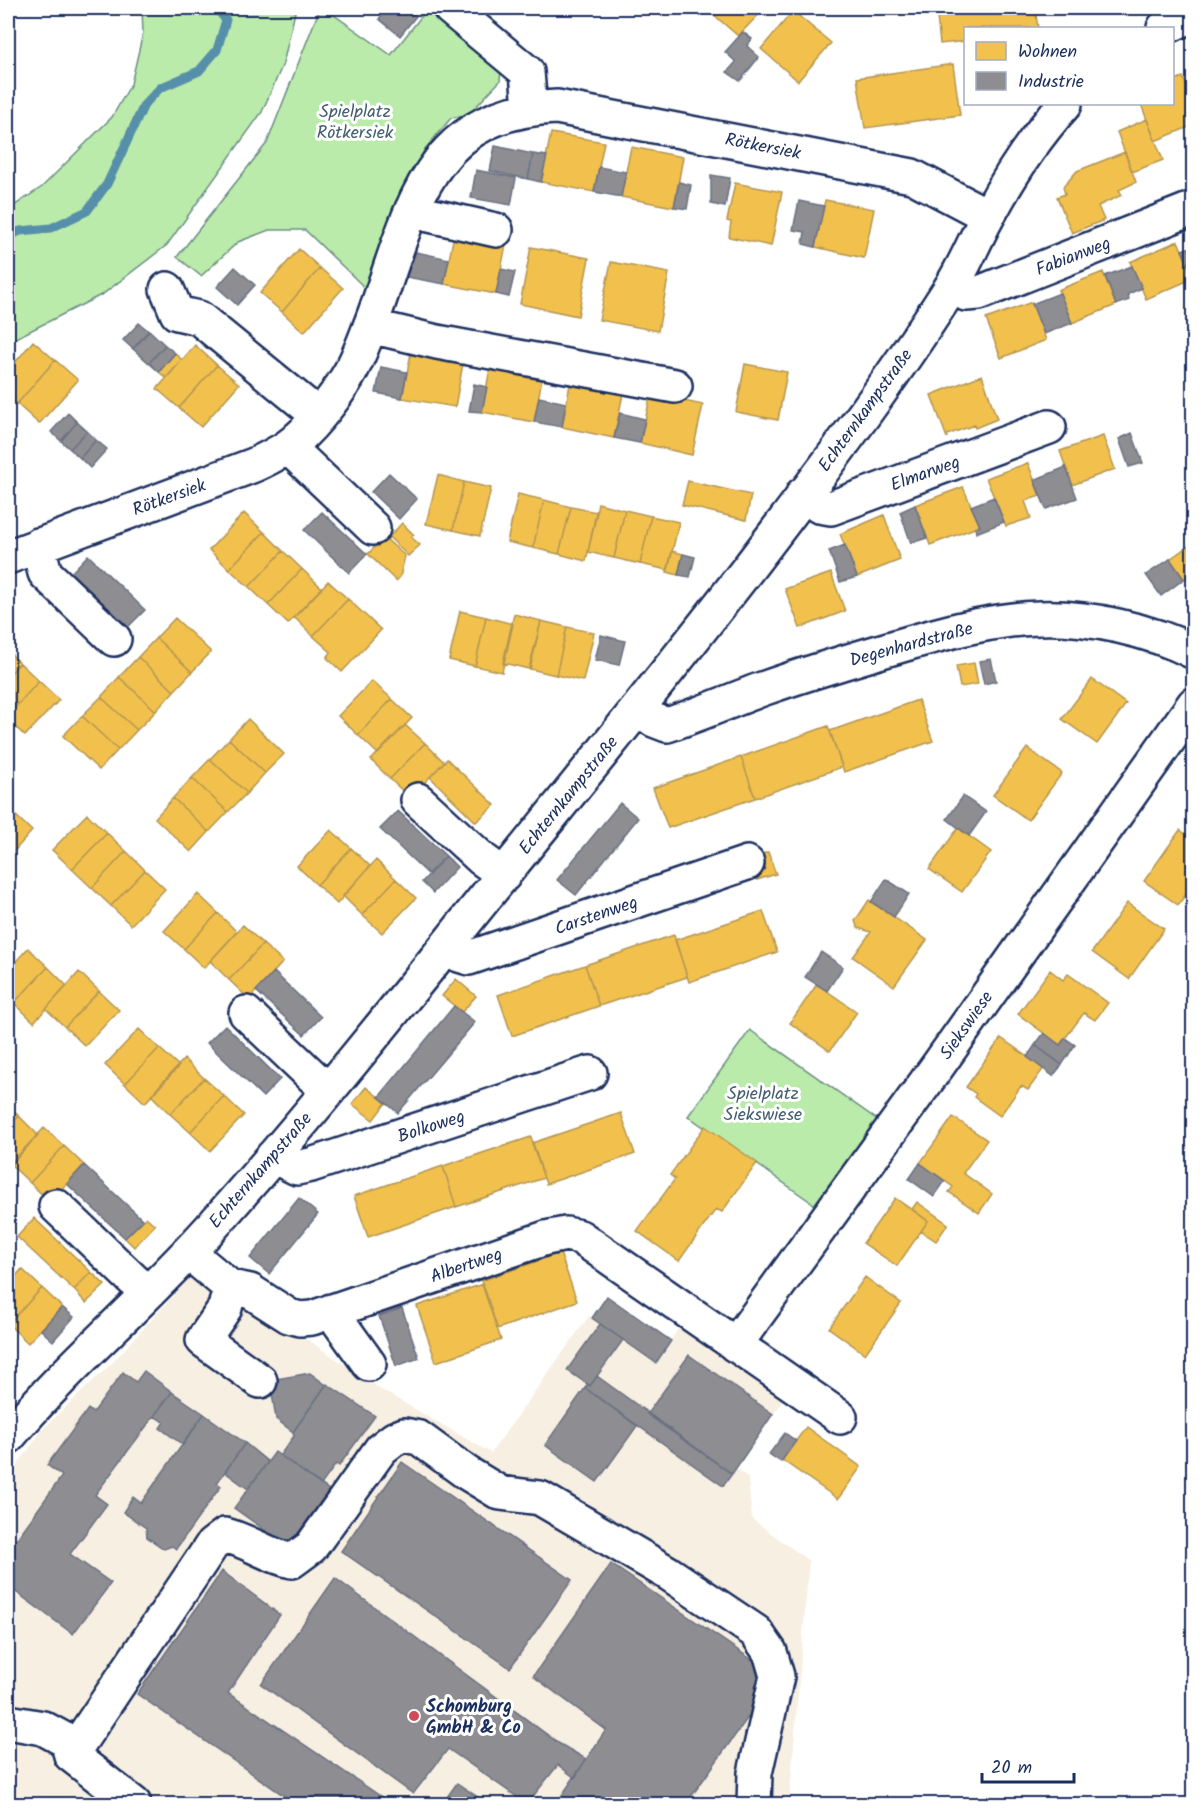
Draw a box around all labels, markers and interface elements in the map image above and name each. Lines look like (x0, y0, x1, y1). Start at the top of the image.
legend (964, 27, 1174, 105)
text: Wohnen (1018, 38, 1077, 67)
text: Industrie (1018, 68, 1084, 97)
park label: Spielplatz Rötkersiek (317, 98, 394, 148)
street label: Rötkersiek (722, 126, 804, 169)
street label: Fabianweg (1032, 230, 1115, 285)
street label: Echternkampstraße (811, 343, 921, 479)
street label: Elmarweg (887, 448, 965, 500)
street label: Rötkersiek (129, 471, 211, 525)
street label: Degenhardstraße (846, 615, 976, 676)
street label: Echternkampstraße (512, 730, 626, 862)
street label: Carstenweg (551, 889, 642, 944)
street label: Siekswiese (933, 985, 1002, 1066)
park label: Spielplatz Siekswiese (724, 1080, 802, 1130)
street label: Bolkoweg (394, 1103, 469, 1152)
street label: Echternkampstraße (202, 1106, 320, 1236)
street label: Albertweg (427, 1241, 506, 1292)
place label: Schomburg GmbH & Co (426, 1693, 521, 1743)
marker: Schomburg GmbH & Co (407, 1709, 421, 1723)
scale bar (982, 1746, 1074, 1784)
text: 20 m (991, 1754, 1032, 1783)

